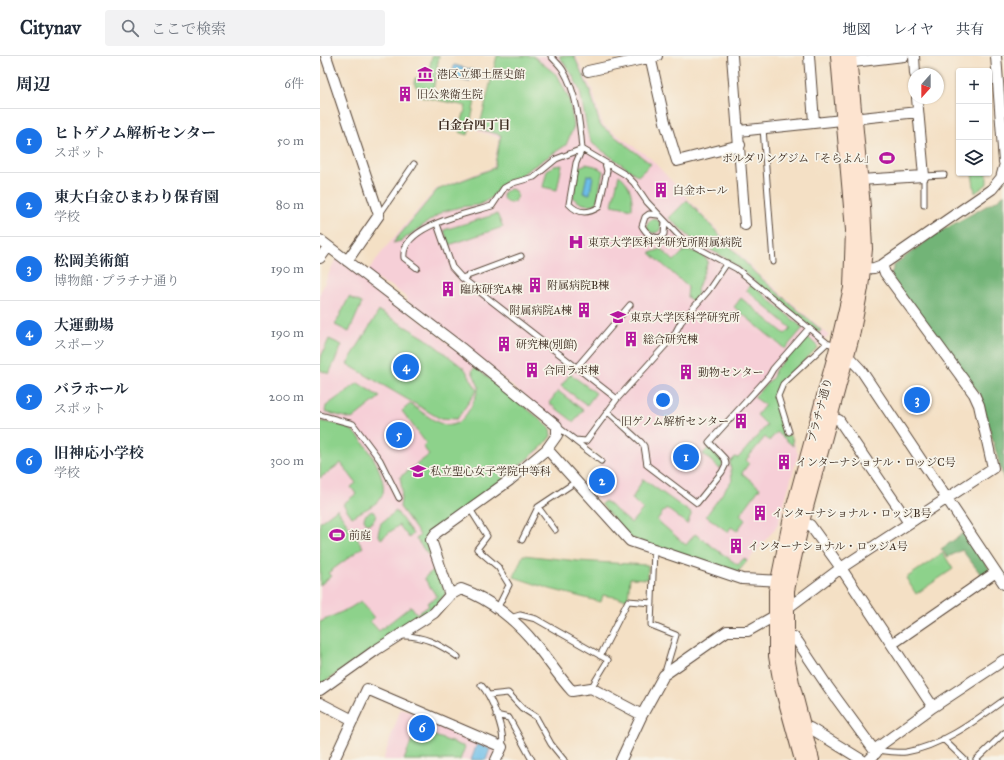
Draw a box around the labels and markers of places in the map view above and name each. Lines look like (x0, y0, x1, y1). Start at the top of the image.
museum icon: 港区立郷土歴史館 (416, 65, 434, 83)
place label: 港区立郷土歴史館 (437, 68, 525, 81)
building icon: 旧公衆衛生院 (396, 85, 414, 103)
place label: 旧公衆衛生院 (417, 88, 483, 101)
sports icon: ボルダリングジム「そらよん」 (878, 149, 896, 167)
place label: ボルダリングジム「そらよん」 (722, 152, 875, 165)
building icon: 白金ホール (652, 181, 670, 199)
place label: 白金ホール (673, 184, 728, 197)
hospital icon: 東京大学医科学研究所附属病院 (567, 233, 585, 251)
place label: 東京大学医科学研究所附属病院 (588, 236, 742, 249)
building icon: 附属病院B棟 (526, 276, 544, 294)
place label: 附属病院B棟 (547, 279, 609, 292)
building icon: 臨床研究A棟 (439, 280, 457, 298)
place label: 臨床研究A棟 (460, 283, 522, 296)
building icon: 附属病院A棟 (575, 301, 593, 319)
place label: 附属病院A棟 (510, 304, 572, 317)
school or university icon: 東京大学医科学研究所 (609, 308, 627, 326)
place label: 東京大学医科学研究所 (630, 311, 740, 324)
building icon: 総合研究棟 (622, 330, 640, 348)
place label: 総合研究棟 (643, 333, 698, 346)
building icon: 研究棟(別館) (495, 335, 513, 353)
place label: 研究棟(別館) (516, 338, 577, 351)
pin: 4 (393, 352, 419, 382)
building icon: 合同ラボ棟 (523, 361, 541, 379)
building icon: 動物センター (677, 363, 695, 381)
place label: 合同ラボ棟 (544, 364, 599, 377)
place label: 動物センター (698, 366, 764, 379)
pin: 3 (904, 385, 930, 415)
building icon: 旧ゲノム解析センター (732, 412, 750, 430)
place label: 旧ゲノム解析センター (621, 415, 729, 428)
pin: 5 (386, 420, 412, 450)
pin: 1 (673, 442, 699, 472)
building icon: インターナショナル・ロッジC号 (775, 453, 793, 471)
place label: インターナショナル・ロッジC号 (796, 456, 956, 469)
school or university icon: 私立聖心女子学院中等科 (409, 462, 427, 480)
place label: 私立聖心女子学院中等科 (430, 465, 551, 478)
pin: 2 (589, 466, 615, 496)
building icon: インターナショナル・ロッジB号 (751, 504, 769, 522)
place label: インターナショナル・ロッジB号 (772, 507, 932, 520)
sports icon: 前庭 (328, 526, 346, 544)
place label: 前庭 (349, 529, 371, 542)
building icon: インターナショナル・ロッジA号 (727, 537, 745, 555)
place label: インターナショナル・ロッジA号 (748, 540, 908, 553)
pin: 6 (409, 713, 435, 743)

